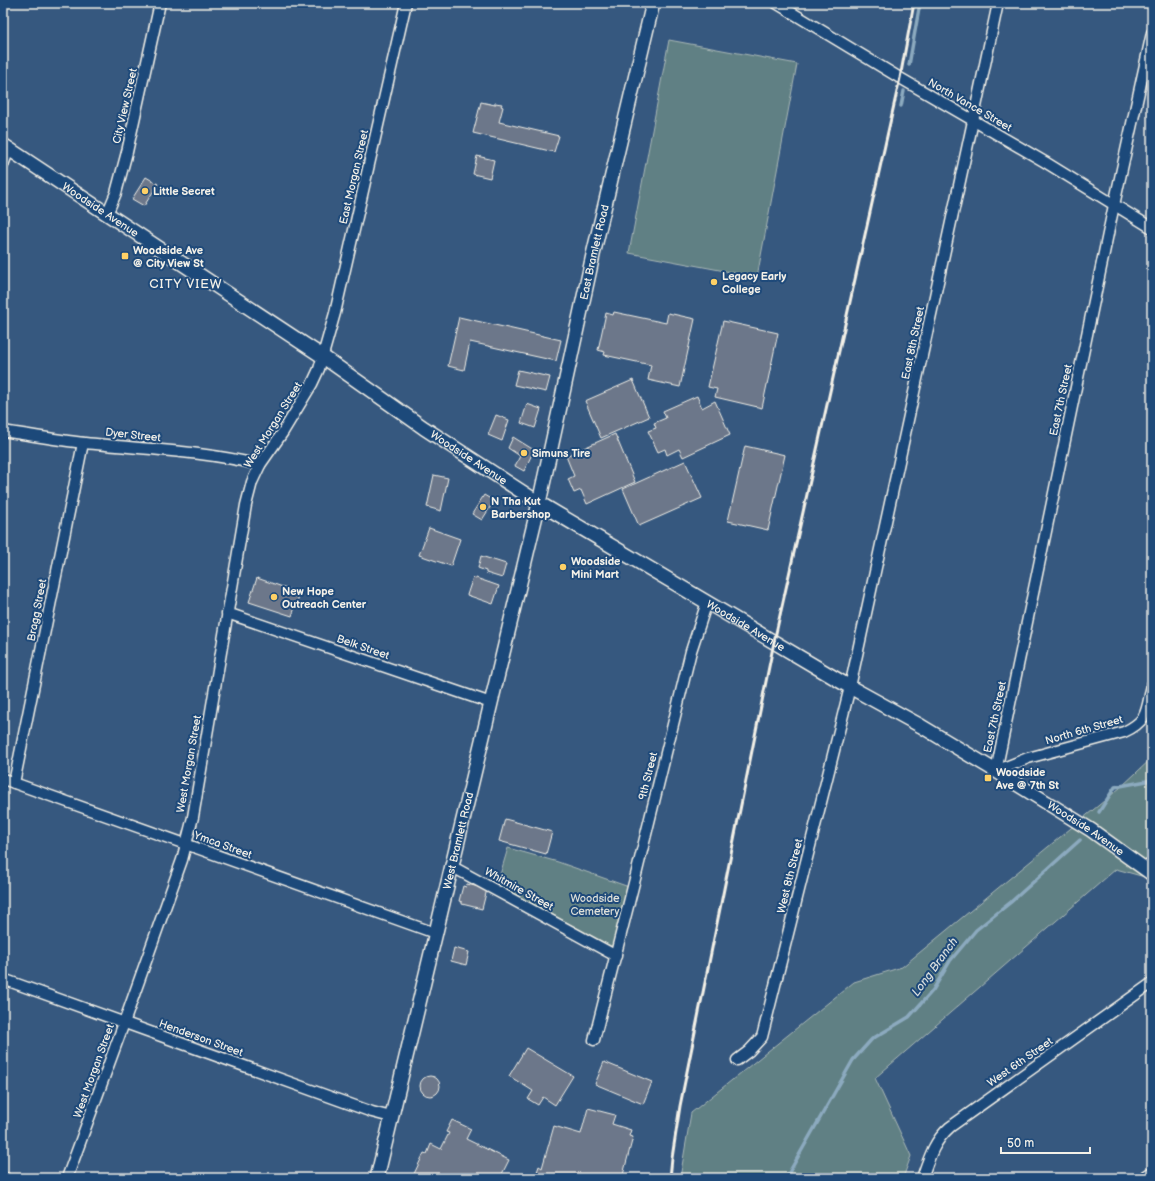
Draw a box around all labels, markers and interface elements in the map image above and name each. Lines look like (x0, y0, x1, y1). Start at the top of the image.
street label: City View Street (110, 66, 140, 145)
street label: North Vance Street (926, 76, 1015, 135)
street label: East Morgan Street (337, 128, 371, 225)
street label: Woodside Avenue (60, 180, 142, 240)
place label: Little Secret (153, 185, 215, 198)
marker: Little Secret (140, 186, 150, 196)
street label: East Bramlett Road (577, 203, 611, 301)
place label: Woodside Ave @ City View St (133, 244, 204, 270)
marker: Woodside Ave @ City View St (120, 251, 130, 261)
place label: Legacy Early College (722, 270, 786, 296)
district label: CITY VIEW (149, 276, 223, 292)
marker: Legacy Early College (709, 277, 719, 287)
street label: East 8th Street (899, 305, 927, 381)
street label: East 7th Street (1047, 362, 1075, 437)
street label: West Morgan Street (241, 379, 305, 470)
street label: Dyer Street (105, 426, 162, 444)
street label: Woodside Avenue (428, 428, 510, 487)
place label: Simuns Tire (532, 447, 590, 460)
marker: Simuns Tire (519, 448, 529, 458)
place label: N Tha Kut Barbershop (491, 495, 551, 521)
marker: N Tha Kut Barbershop (478, 502, 488, 512)
place label: Woodside Mini Mart (571, 555, 620, 581)
marker: Woodside Mini Mart (558, 562, 568, 572)
street label: Bragg Street (25, 577, 50, 642)
place label: New Hope Outreach Center (282, 585, 367, 611)
marker: New Hope Outreach Center (269, 592, 279, 602)
street label: Woodside Avenue (704, 597, 788, 654)
street label: Belk Street (335, 632, 392, 662)
street label: East 7th Street (981, 679, 1009, 754)
street label: North 6th Street (1044, 713, 1125, 747)
street label: West Morgan Street (174, 714, 204, 814)
street label: 9th Street (636, 750, 660, 801)
place label: Woodside Ave @ 7th St (995, 766, 1059, 792)
marker: Woodside Ave @ 7th St (983, 773, 993, 783)
street label: West Bramlett Road (440, 791, 476, 891)
street label: Woodside Avenue (1045, 798, 1127, 859)
street label: Ymca Street (191, 828, 254, 862)
street label: West 8th Street (774, 837, 806, 915)
street label: Whitmire Street (482, 865, 556, 914)
park label: Woodside Cemetery (570, 892, 620, 918)
water label: Long Branch (909, 934, 962, 999)
street label: Henderson Street (157, 1017, 245, 1059)
street label: West Morgan Street (71, 1022, 117, 1120)
street label: West 6th Street (985, 1034, 1056, 1089)
scale bar (1001, 1129, 1090, 1155)
text: 50 m (1007, 1136, 1034, 1151)

